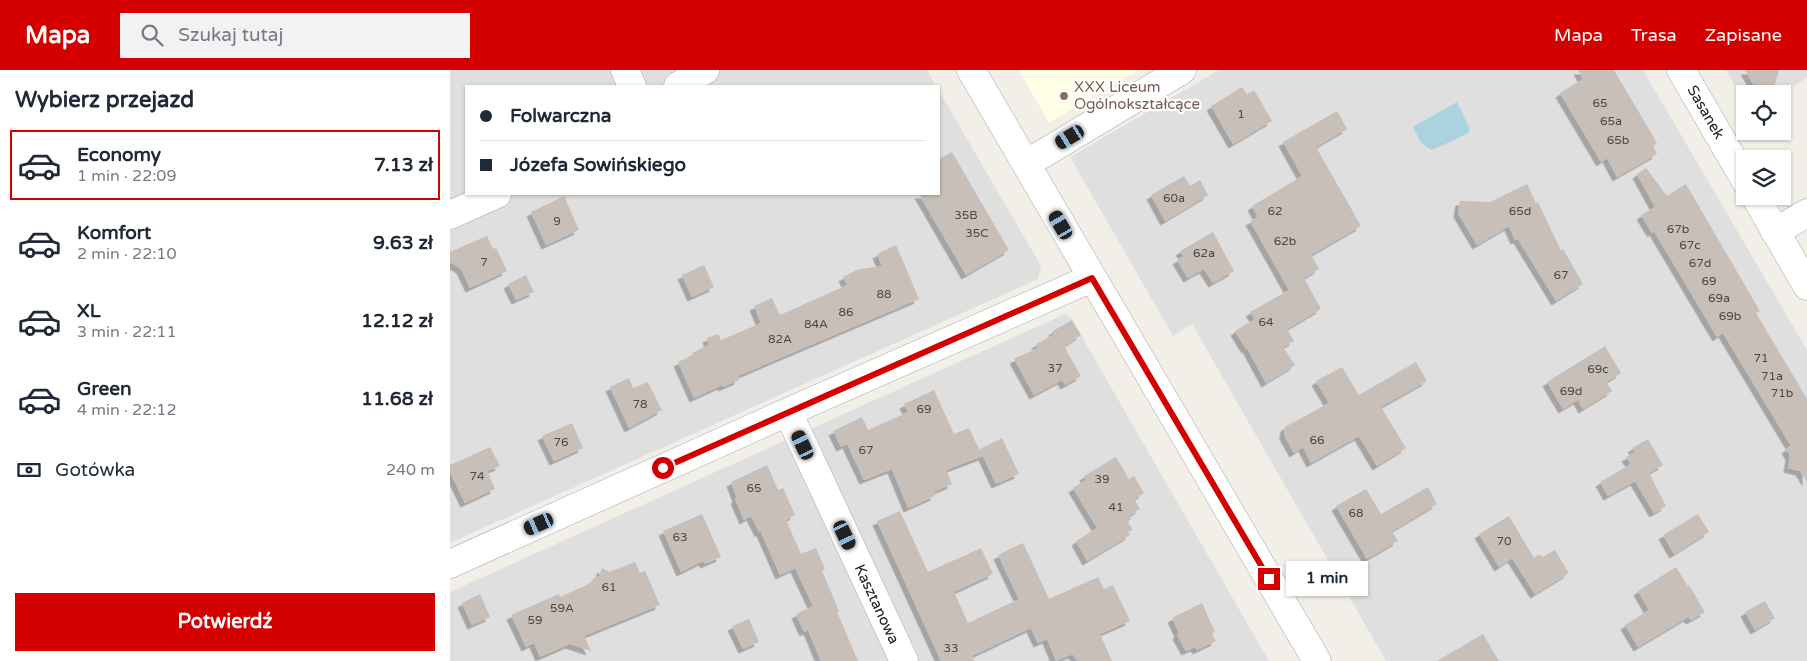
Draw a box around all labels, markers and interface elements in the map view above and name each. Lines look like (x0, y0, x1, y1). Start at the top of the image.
search box (120, 13, 470, 58)
text: Mapa (25, 21, 90, 50)
icon: search (138, 21, 166, 49)
text: Szukaj tutaj (178, 24, 283, 46)
text: Mapa (1554, 24, 1603, 46)
text: Trasa (1631, 24, 1677, 46)
text: Zapisane (1705, 24, 1782, 46)
place label: XXX Liceum Ogólnokształcące (1074, 78, 1200, 113)
street label: Sasanek (1683, 82, 1729, 142)
map controls (1736, 85, 1791, 205)
button: locate (1736, 85, 1791, 140)
text: Wybierz przejazd (15, 87, 194, 113)
marker: XXX Liceum Ogólnokształcące (1058, 90, 1070, 102)
house number: 65 (1592, 96, 1608, 110)
text: Folwarczna (510, 105, 612, 127)
house number: 1 (1237, 107, 1245, 121)
house number: 65a (1600, 114, 1622, 128)
car (1053, 123, 1086, 151)
house number: 65b (1607, 133, 1629, 147)
icon: car (17, 143, 62, 188)
text: Economy (77, 144, 161, 166)
button: layers (1736, 150, 1791, 205)
text: 7.13 zł (374, 154, 433, 176)
text: Józefa Sowińskiego (510, 154, 686, 176)
text: 1 min · 22:09 (77, 166, 176, 186)
house number: 60a (1163, 191, 1185, 205)
house number: 62 (1267, 204, 1283, 218)
house number: 65d (1509, 204, 1531, 218)
house number: 35B (954, 208, 978, 222)
car (1047, 208, 1074, 242)
house number: 9 (553, 214, 561, 228)
icon: car (17, 221, 62, 266)
text: Komfort (77, 222, 151, 244)
house number: 67b (1667, 222, 1689, 236)
house number: 35C (965, 226, 989, 240)
text: 9.63 zł (373, 232, 433, 254)
house number: 62b (1274, 234, 1296, 248)
house number: 67c (1679, 238, 1701, 252)
text: 2 min · 22:10 (77, 244, 176, 264)
house number: 62a (1193, 246, 1215, 260)
house number: 7 (480, 255, 488, 269)
house number: 67d (1689, 256, 1711, 270)
house number: 67 (1553, 268, 1569, 282)
house number: 69 (1701, 274, 1717, 288)
house number: 88 (876, 287, 892, 301)
house number: 69a (1708, 291, 1730, 305)
icon: car (17, 299, 62, 344)
text: XL (77, 300, 101, 322)
house number: 86 (838, 305, 854, 319)
house number: 69b (1719, 309, 1741, 323)
text: 12.12 zł (361, 310, 433, 332)
house number: 64 (1258, 315, 1274, 329)
house number: 84A (804, 317, 828, 331)
text: 3 min · 22:11 (77, 322, 176, 342)
house number: 82A (768, 332, 792, 346)
house number: 71 (1753, 351, 1769, 365)
house number: 37 (1047, 361, 1063, 375)
house number: 69c (1587, 362, 1609, 376)
house number: 71a (1761, 369, 1783, 383)
icon: car (17, 377, 62, 422)
text: Green (77, 378, 131, 400)
house number: 69d (1560, 384, 1582, 398)
house number: 71b (1771, 386, 1793, 400)
text: 11.68 zł (361, 388, 433, 410)
house number: 78 (632, 397, 648, 411)
text: 4 min · 22:12 (77, 400, 176, 420)
house number: 69 (916, 402, 932, 416)
car (789, 428, 816, 462)
house number: 66 (1309, 433, 1325, 447)
house number: 76 (553, 435, 569, 449)
house number: 67 (858, 443, 874, 457)
icon: cash (15, 456, 43, 484)
route start (652, 457, 674, 479)
text: Gotówka (55, 459, 135, 481)
text: 240 m (386, 460, 435, 480)
house number: 74 (469, 469, 485, 483)
house number: 39 (1094, 472, 1110, 486)
house number: 65 (746, 481, 762, 495)
house number: 41 (1108, 500, 1124, 514)
house number: 68 (1348, 506, 1364, 520)
car (522, 511, 555, 537)
car (831, 518, 858, 552)
house number: 63 (672, 530, 688, 544)
house number: 70 (1496, 534, 1512, 548)
street label: Kasztanowa (851, 561, 903, 647)
callout: 1 min (1286, 562, 1369, 596)
route end (1258, 568, 1280, 590)
text: 1 min (1306, 568, 1348, 588)
house number: 61 (601, 580, 617, 594)
button: Potwierdź (15, 593, 435, 651)
house number: 59A (550, 601, 574, 615)
house number: 59 (527, 613, 543, 627)
house number: 33 (943, 641, 959, 655)

